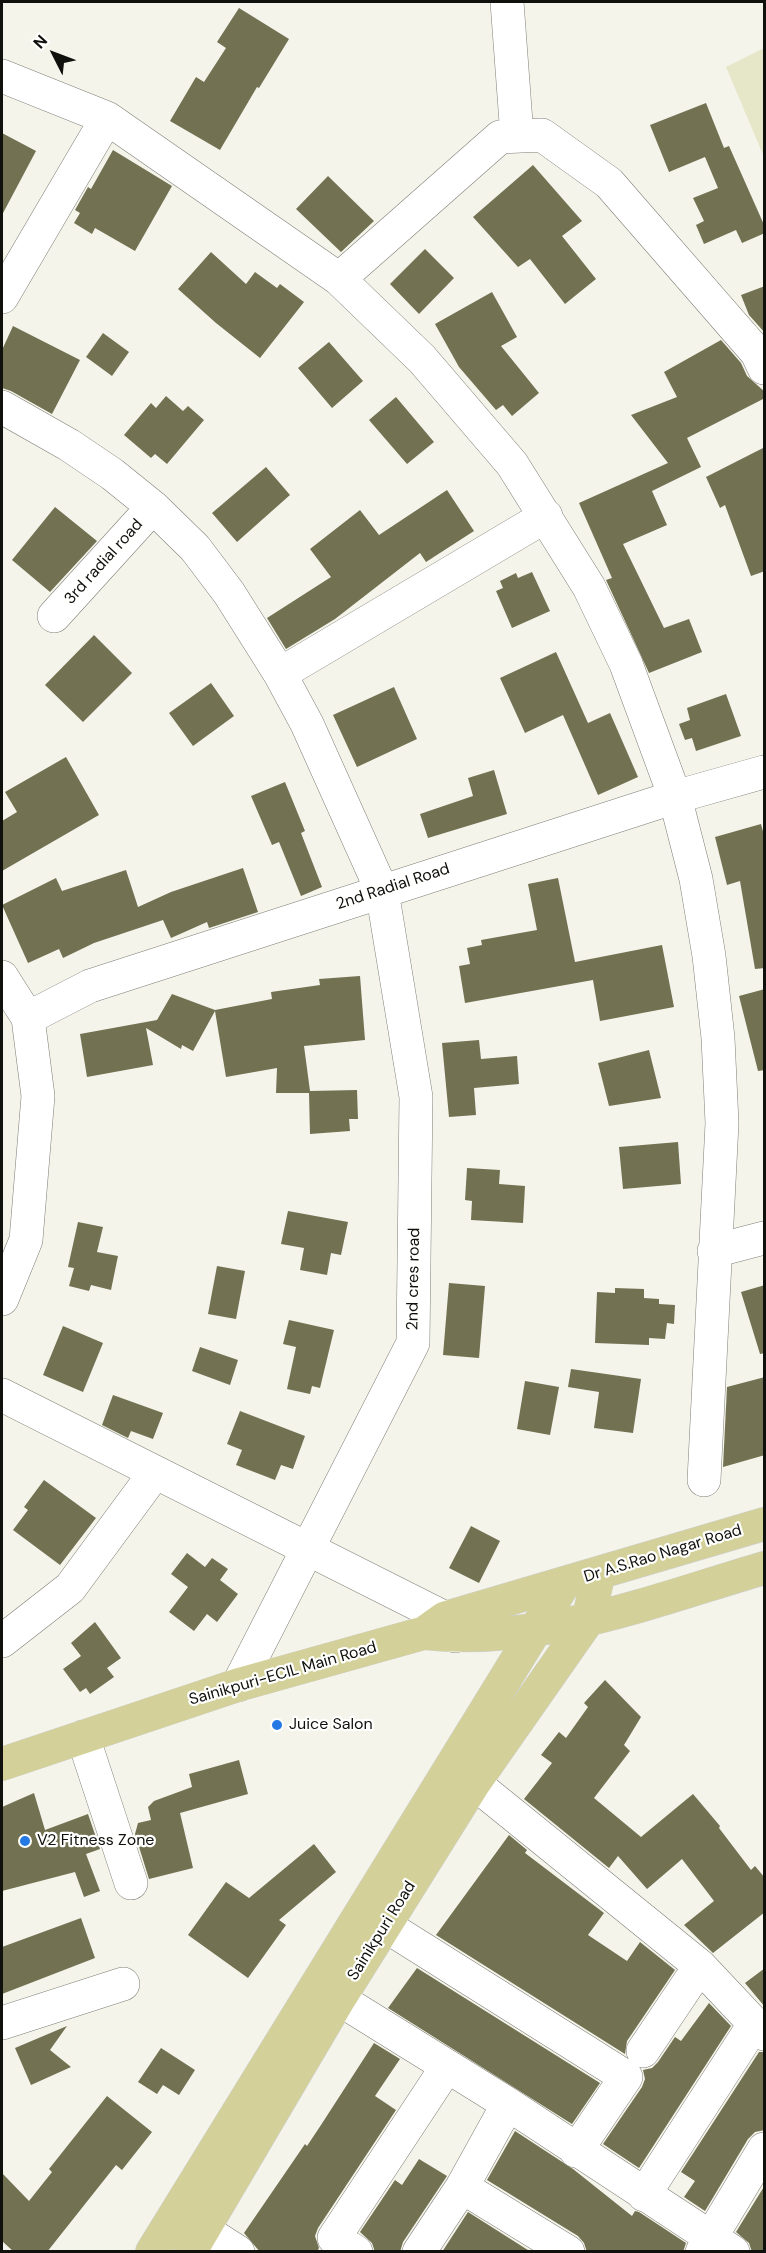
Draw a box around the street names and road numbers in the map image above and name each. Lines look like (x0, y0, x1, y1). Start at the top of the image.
street label: 3rd radial road (61, 515, 147, 609)
street label: 2nd Radial Road (334, 860, 452, 914)
street label: 2nd cres road (404, 1228, 424, 1330)
street label: Dr A.S.Rao Nagar Road (582, 1521, 744, 1587)
street label: Sainikpuri-ECIL Main Road (187, 1638, 379, 1710)
street label: Sainikpuri Road (344, 1878, 420, 1984)

